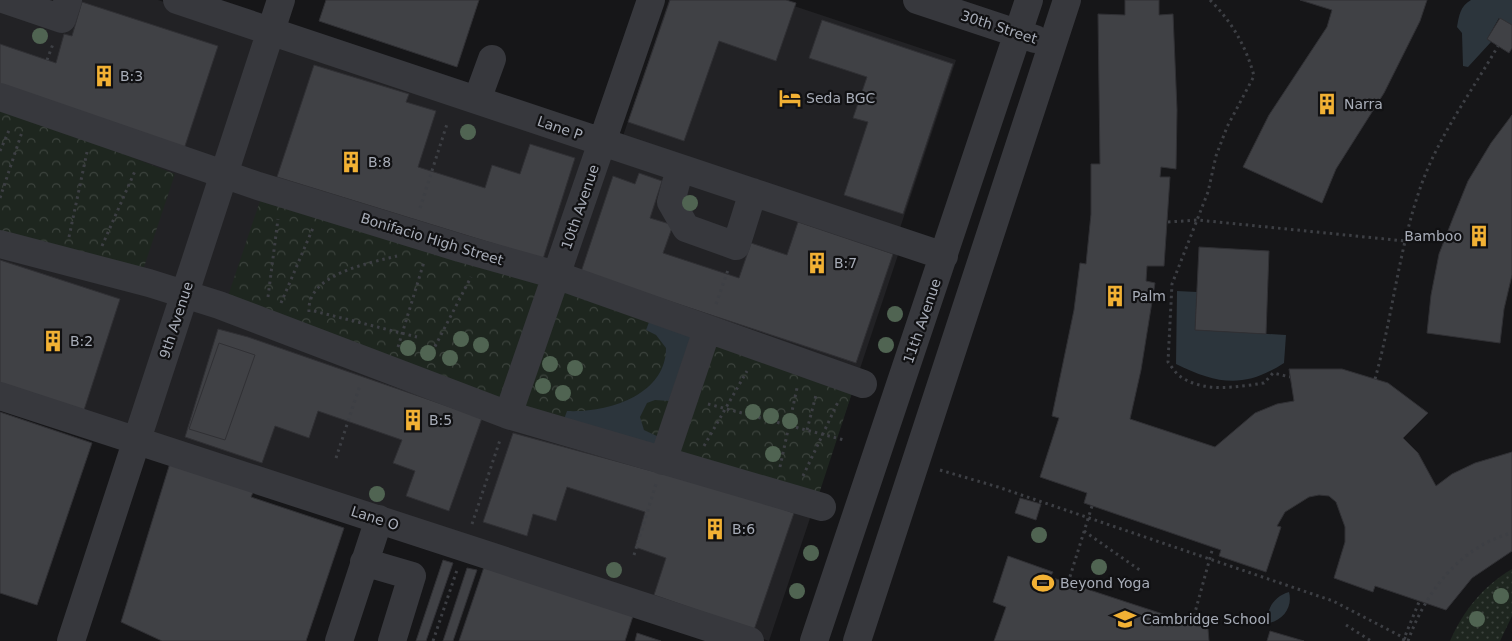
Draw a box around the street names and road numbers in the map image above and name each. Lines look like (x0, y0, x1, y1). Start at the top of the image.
street label: 30th Street (959, 7, 1040, 47)
street label: Lane P (535, 113, 585, 143)
street label: 10th Avenue (558, 162, 602, 252)
street label: Bonifacio High Street (359, 210, 506, 268)
street label: 11th Avenue (900, 276, 944, 366)
street label: 9th Avenue (156, 280, 196, 360)
street label: Lane O (349, 503, 401, 533)

